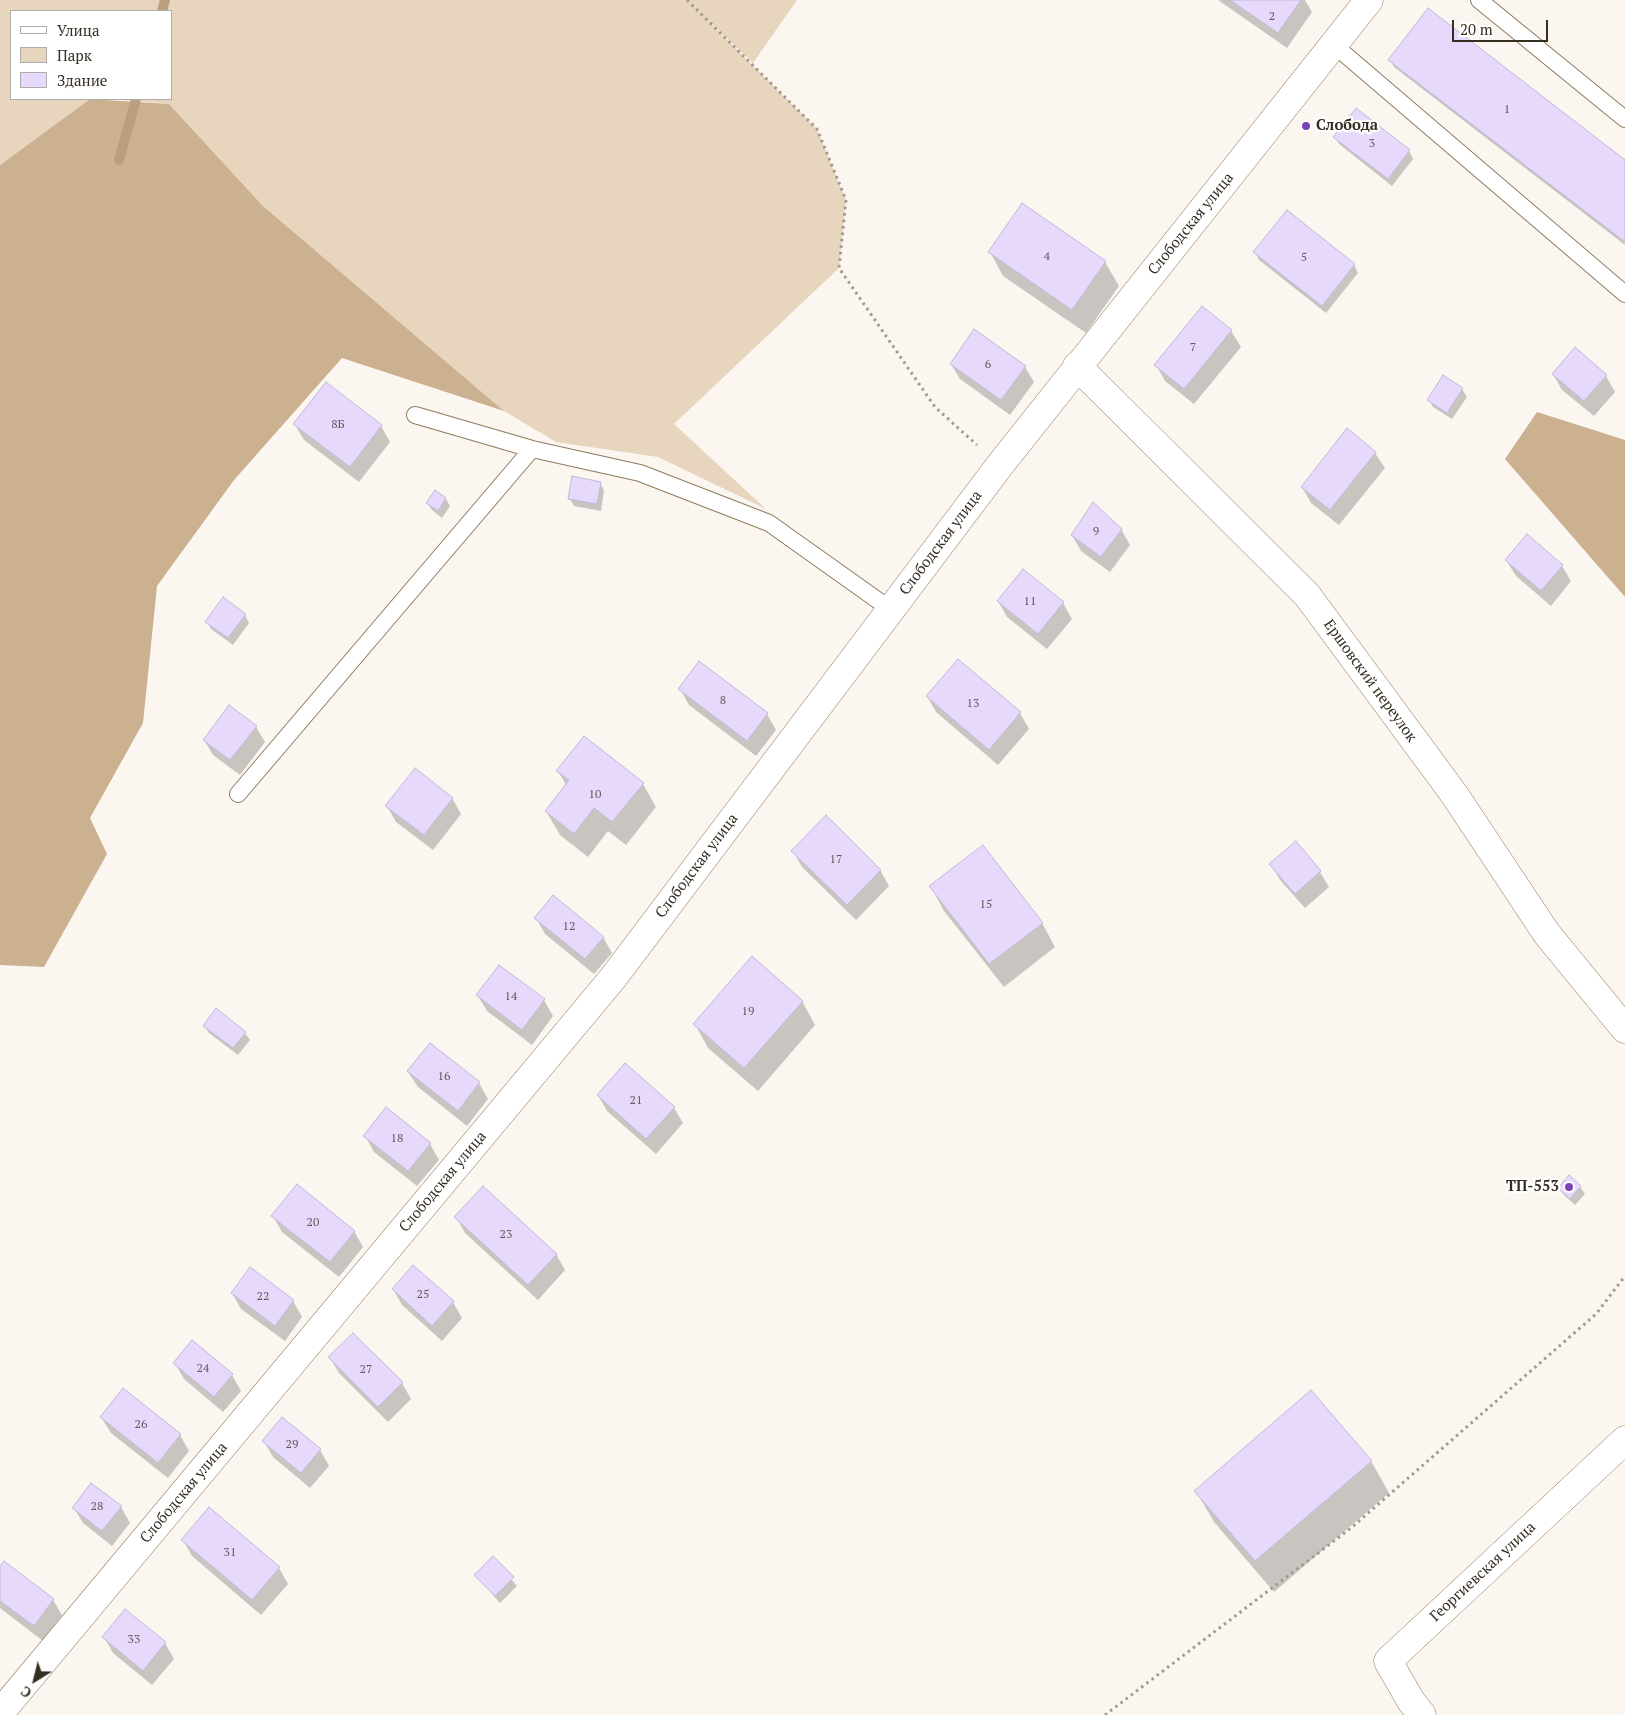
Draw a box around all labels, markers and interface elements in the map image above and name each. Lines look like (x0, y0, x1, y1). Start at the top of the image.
legend (10, 10, 172, 100)
house number: 2 (1269, 10, 1275, 24)
scale bar (1455, 10, 1551, 42)
text: 20 m (1460, 19, 1493, 39)
text: Улица (57, 20, 100, 40)
text: Парк (57, 45, 92, 65)
text: Здание (57, 70, 107, 90)
house number: 1 (1504, 103, 1510, 117)
place label: Слобода (1316, 117, 1378, 135)
marker: Слобода (1300, 120, 1312, 132)
house number: 3 (1369, 137, 1375, 151)
street label: Слободская улица (1144, 169, 1238, 279)
house number: 4 (1044, 250, 1050, 264)
house number: 5 (1301, 251, 1307, 265)
house number: 7 (1190, 341, 1196, 355)
house number: 6 (985, 358, 991, 372)
house number: 8Б (331, 418, 345, 432)
street label: Слободская улица (896, 487, 986, 599)
house number: 9 (1093, 525, 1099, 539)
house number: 11 (1024, 595, 1036, 609)
street label: Ершовский переулок (1319, 616, 1421, 746)
house number: 8 (720, 694, 726, 708)
house number: 13 (967, 697, 979, 711)
house number: 10 (589, 788, 601, 802)
street label: Слободская улица (652, 810, 742, 922)
house number: 17 (830, 853, 842, 867)
house number: 15 (980, 898, 992, 912)
house number: 12 (563, 920, 575, 934)
house number: 14 (505, 990, 517, 1004)
house number: 19 (742, 1005, 754, 1019)
house number: 16 (438, 1070, 450, 1084)
house number: 21 (630, 1094, 642, 1108)
street label: Слободская улица (396, 1128, 490, 1236)
house number: 18 (391, 1132, 403, 1146)
place label: ТП-553 (1506, 1178, 1559, 1196)
marker: ТП-553 (1563, 1181, 1575, 1193)
house number: 20 (307, 1216, 319, 1230)
house number: 23 (500, 1228, 512, 1242)
house number: 25 (417, 1288, 429, 1302)
house number: 22 (257, 1290, 269, 1304)
house number: 24 (197, 1362, 209, 1376)
house number: 27 (360, 1363, 372, 1377)
house number: 26 (135, 1418, 147, 1432)
house number: 29 (286, 1438, 298, 1452)
street label: Слободская улица (137, 1439, 231, 1547)
house number: 28 (91, 1500, 103, 1514)
street label: Георгиевская улица (1426, 1518, 1540, 1626)
house number: 31 (224, 1546, 236, 1560)
house number: 33 (128, 1633, 140, 1647)
north arrow (10, 1655, 60, 1705)
text: С (17, 1682, 35, 1703)

